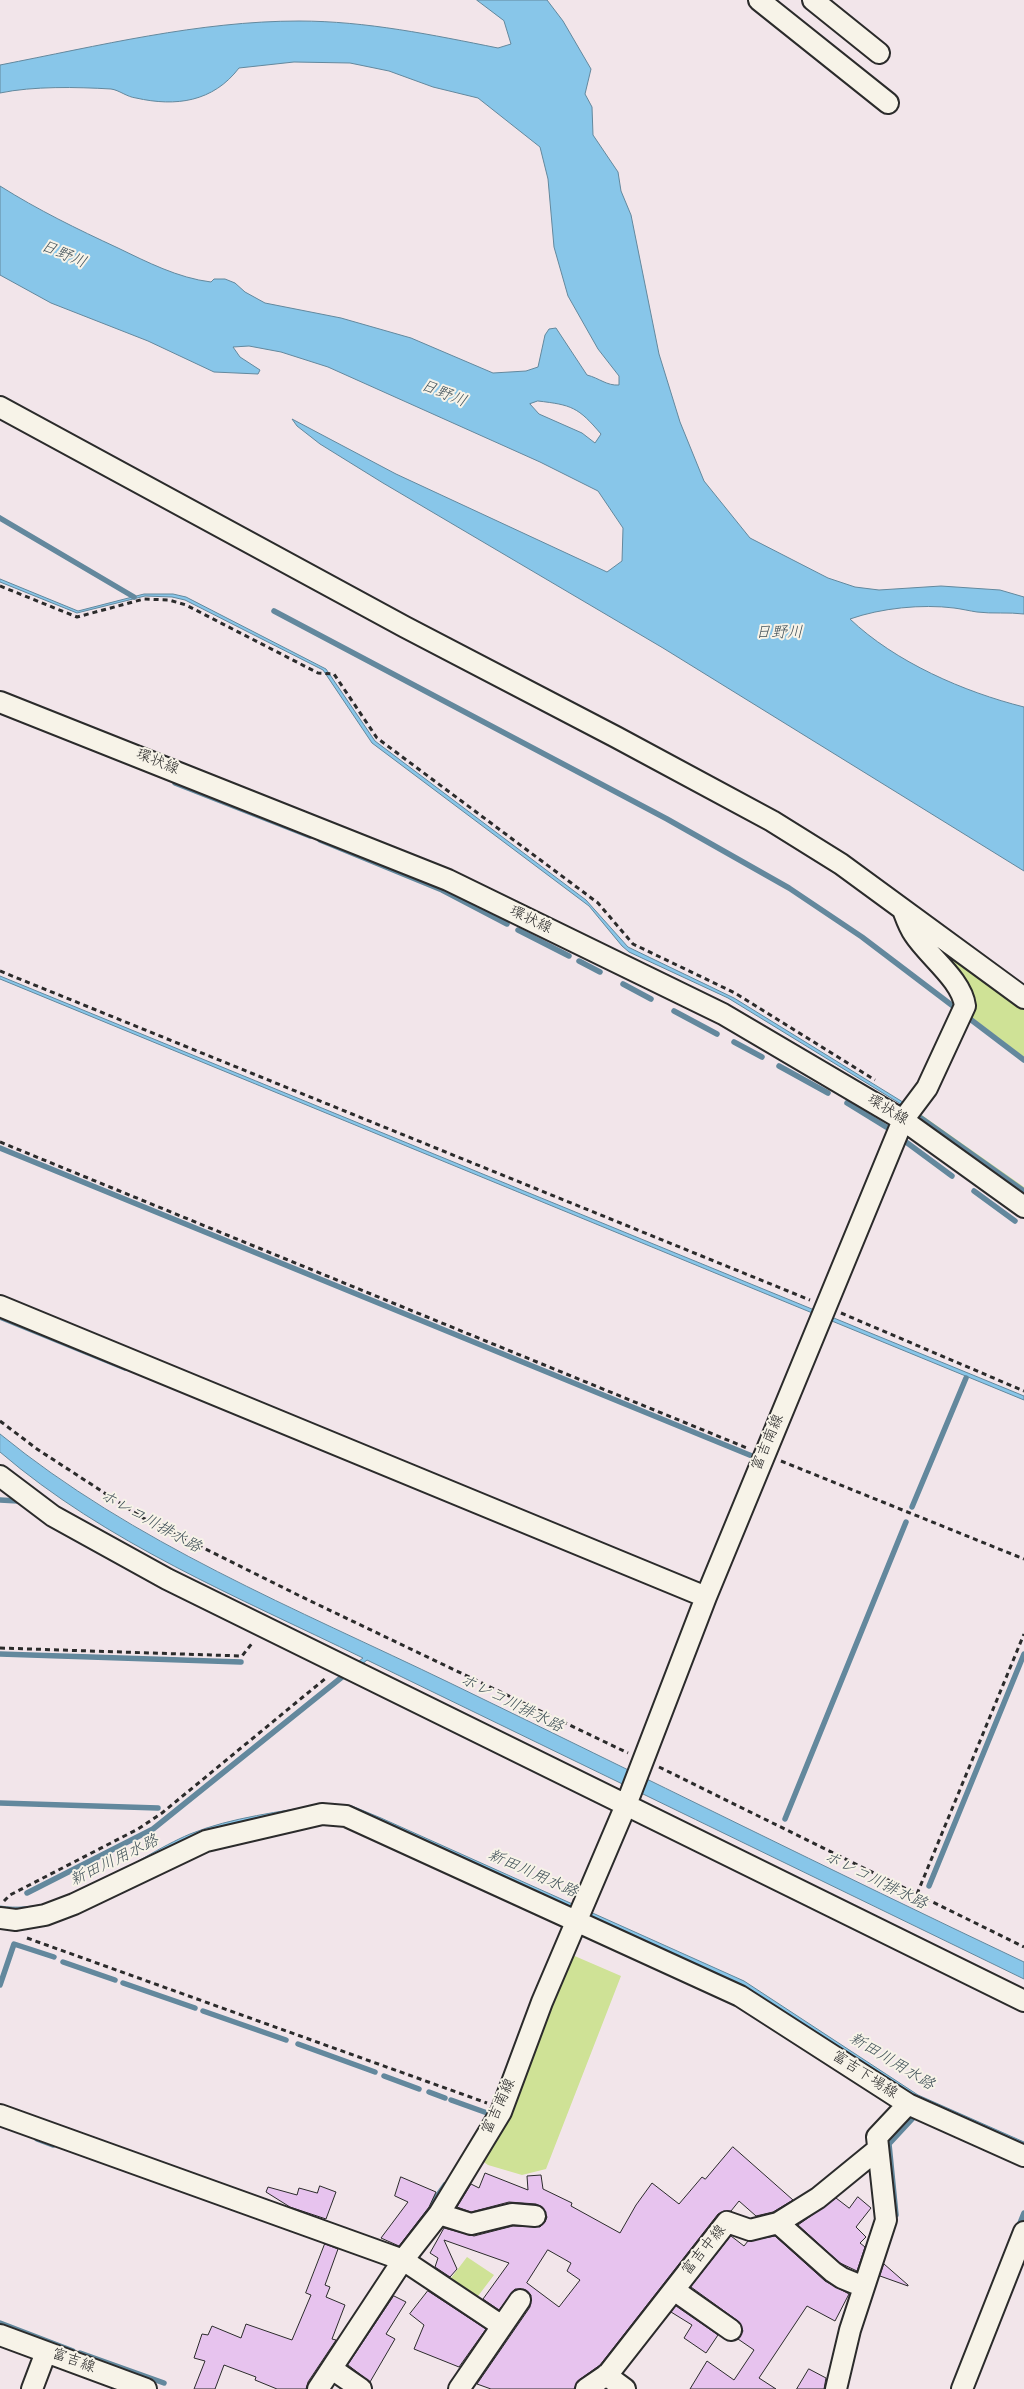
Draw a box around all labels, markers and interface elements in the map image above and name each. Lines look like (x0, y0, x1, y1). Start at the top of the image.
water label: 日野川 (37, 238, 89, 274)
water label: 日野川 (417, 377, 469, 413)
water label: 日野川 (755, 624, 803, 644)
street label: 環状線 (133, 746, 181, 780)
street label: 環状線 (506, 903, 554, 939)
street label: 環状線 (863, 1092, 911, 1130)
street label: 富吉南線 (749, 1412, 789, 1474)
water label: ホレコ川排水路 (96, 1487, 204, 1559)
water label: ホレコ川排水路 (456, 1672, 566, 1738)
water label: 新田川用水路 (68, 1832, 162, 1892)
water label: 新田川用水路 (484, 1847, 580, 1903)
water label: ホレコ川排水路 (820, 1849, 930, 1915)
water label: 新田川用水路 (845, 2030, 937, 2096)
street label: 富吉下場線 (828, 2048, 900, 2104)
street label: 富吉南線 (479, 2076, 521, 2138)
street label: 富吉中線 (679, 2222, 731, 2280)
street label: 富吉線 (49, 2346, 97, 2378)

